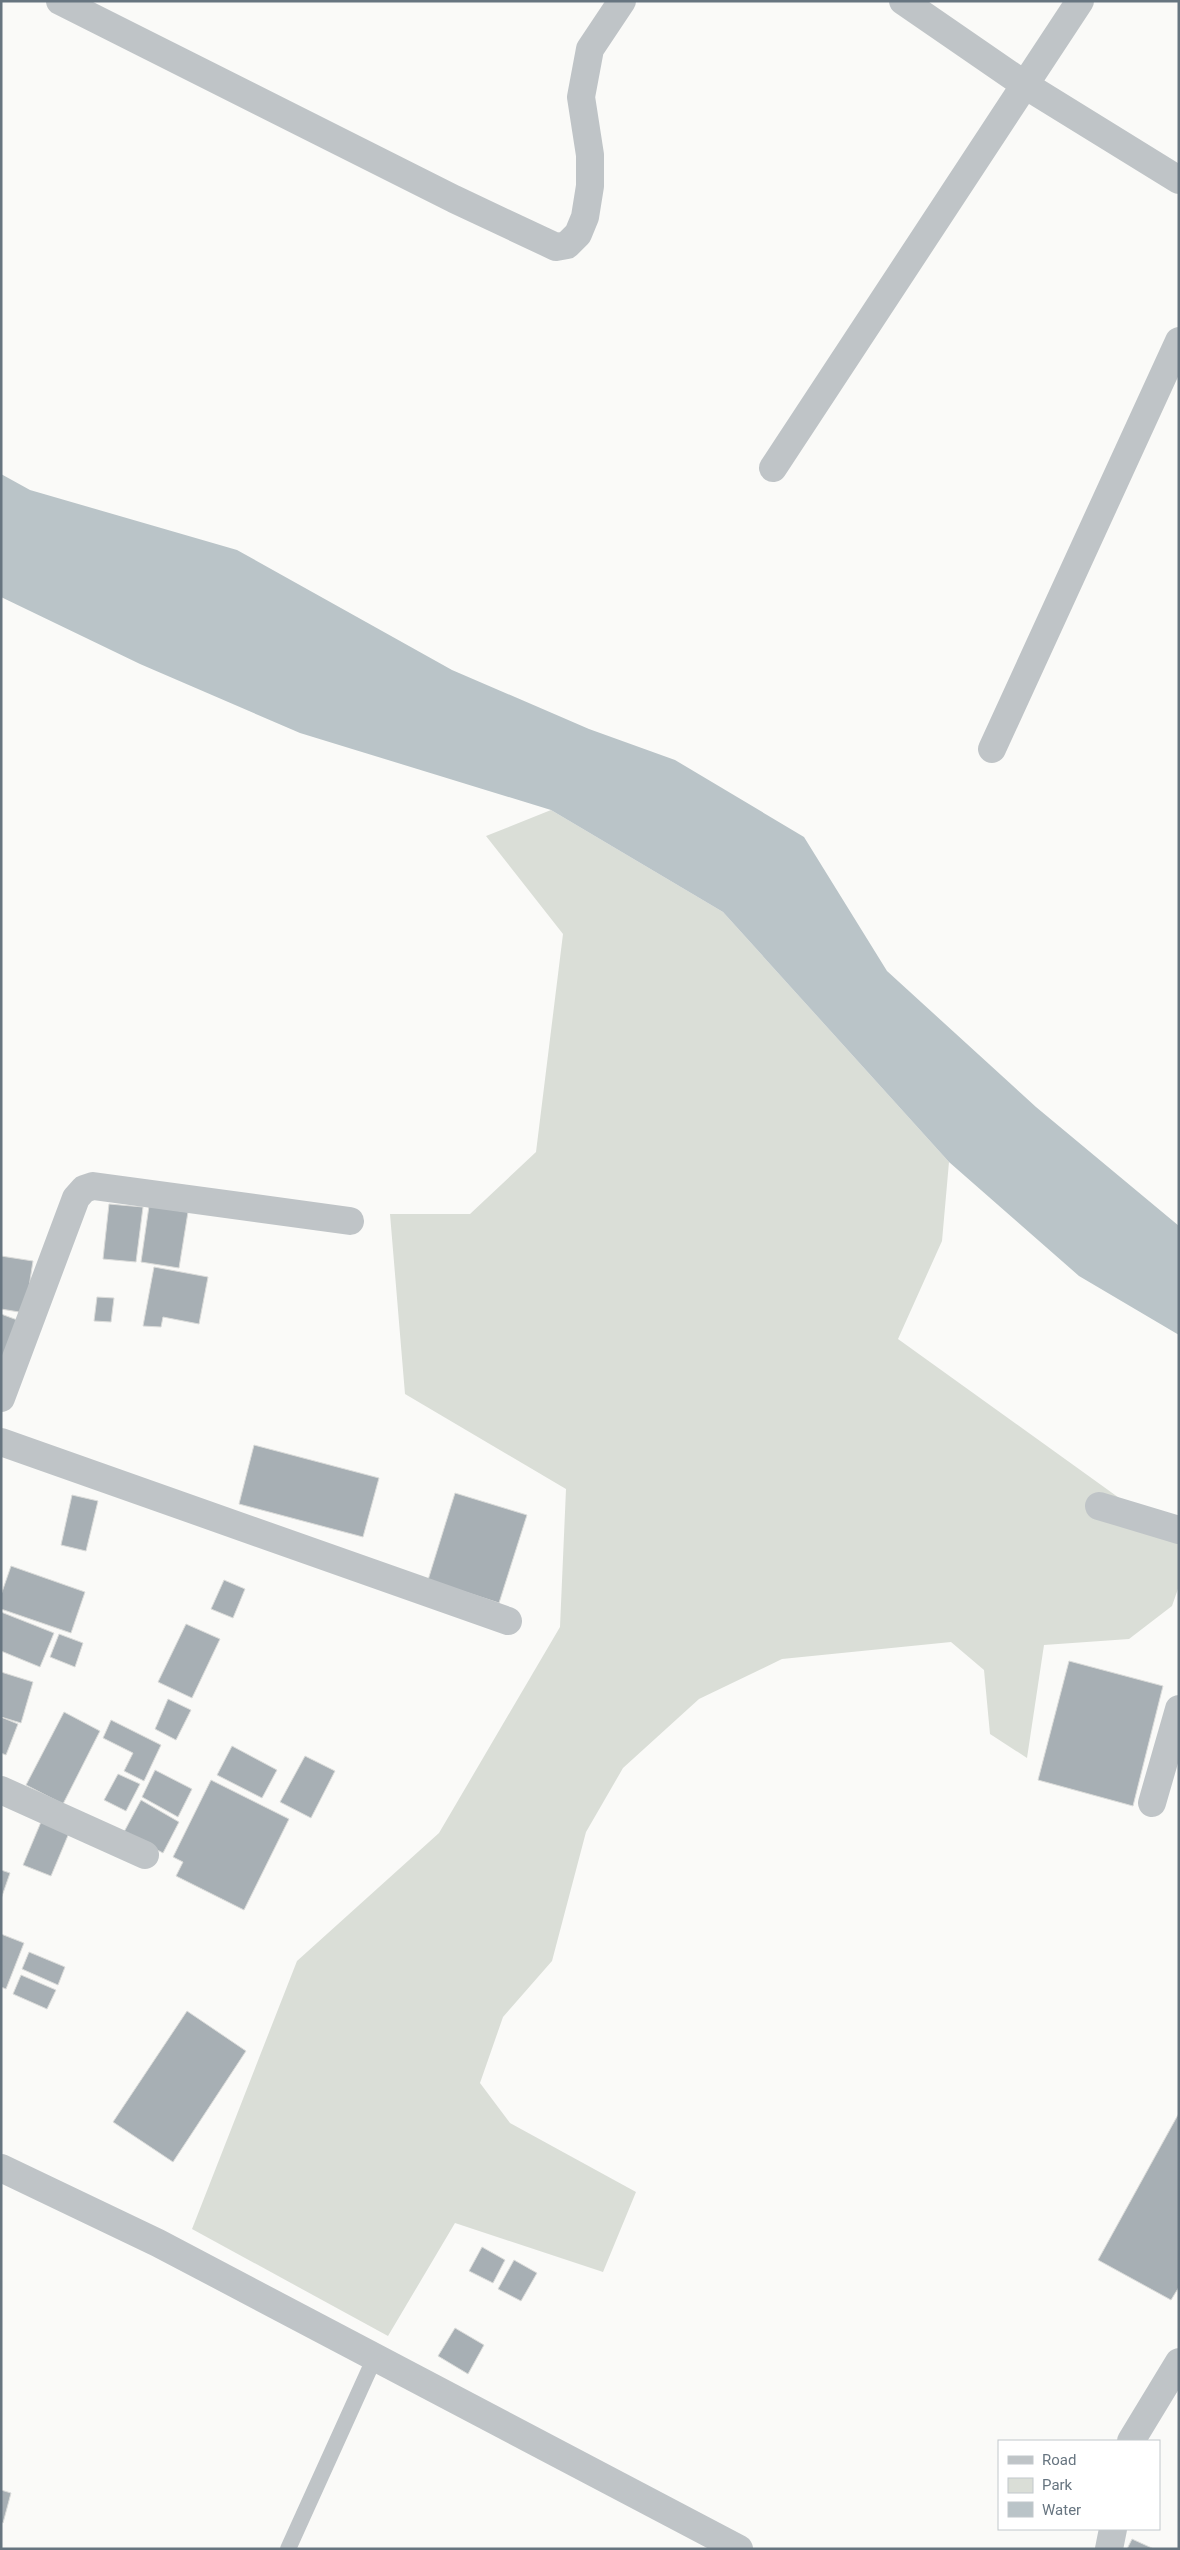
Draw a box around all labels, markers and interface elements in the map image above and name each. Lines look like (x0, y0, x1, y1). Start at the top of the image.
legend (998, 2440, 1160, 2530)
text: Road (1042, 2451, 1076, 2469)
text: Park (1042, 2476, 1073, 2494)
text: Water (1042, 2501, 1081, 2519)

